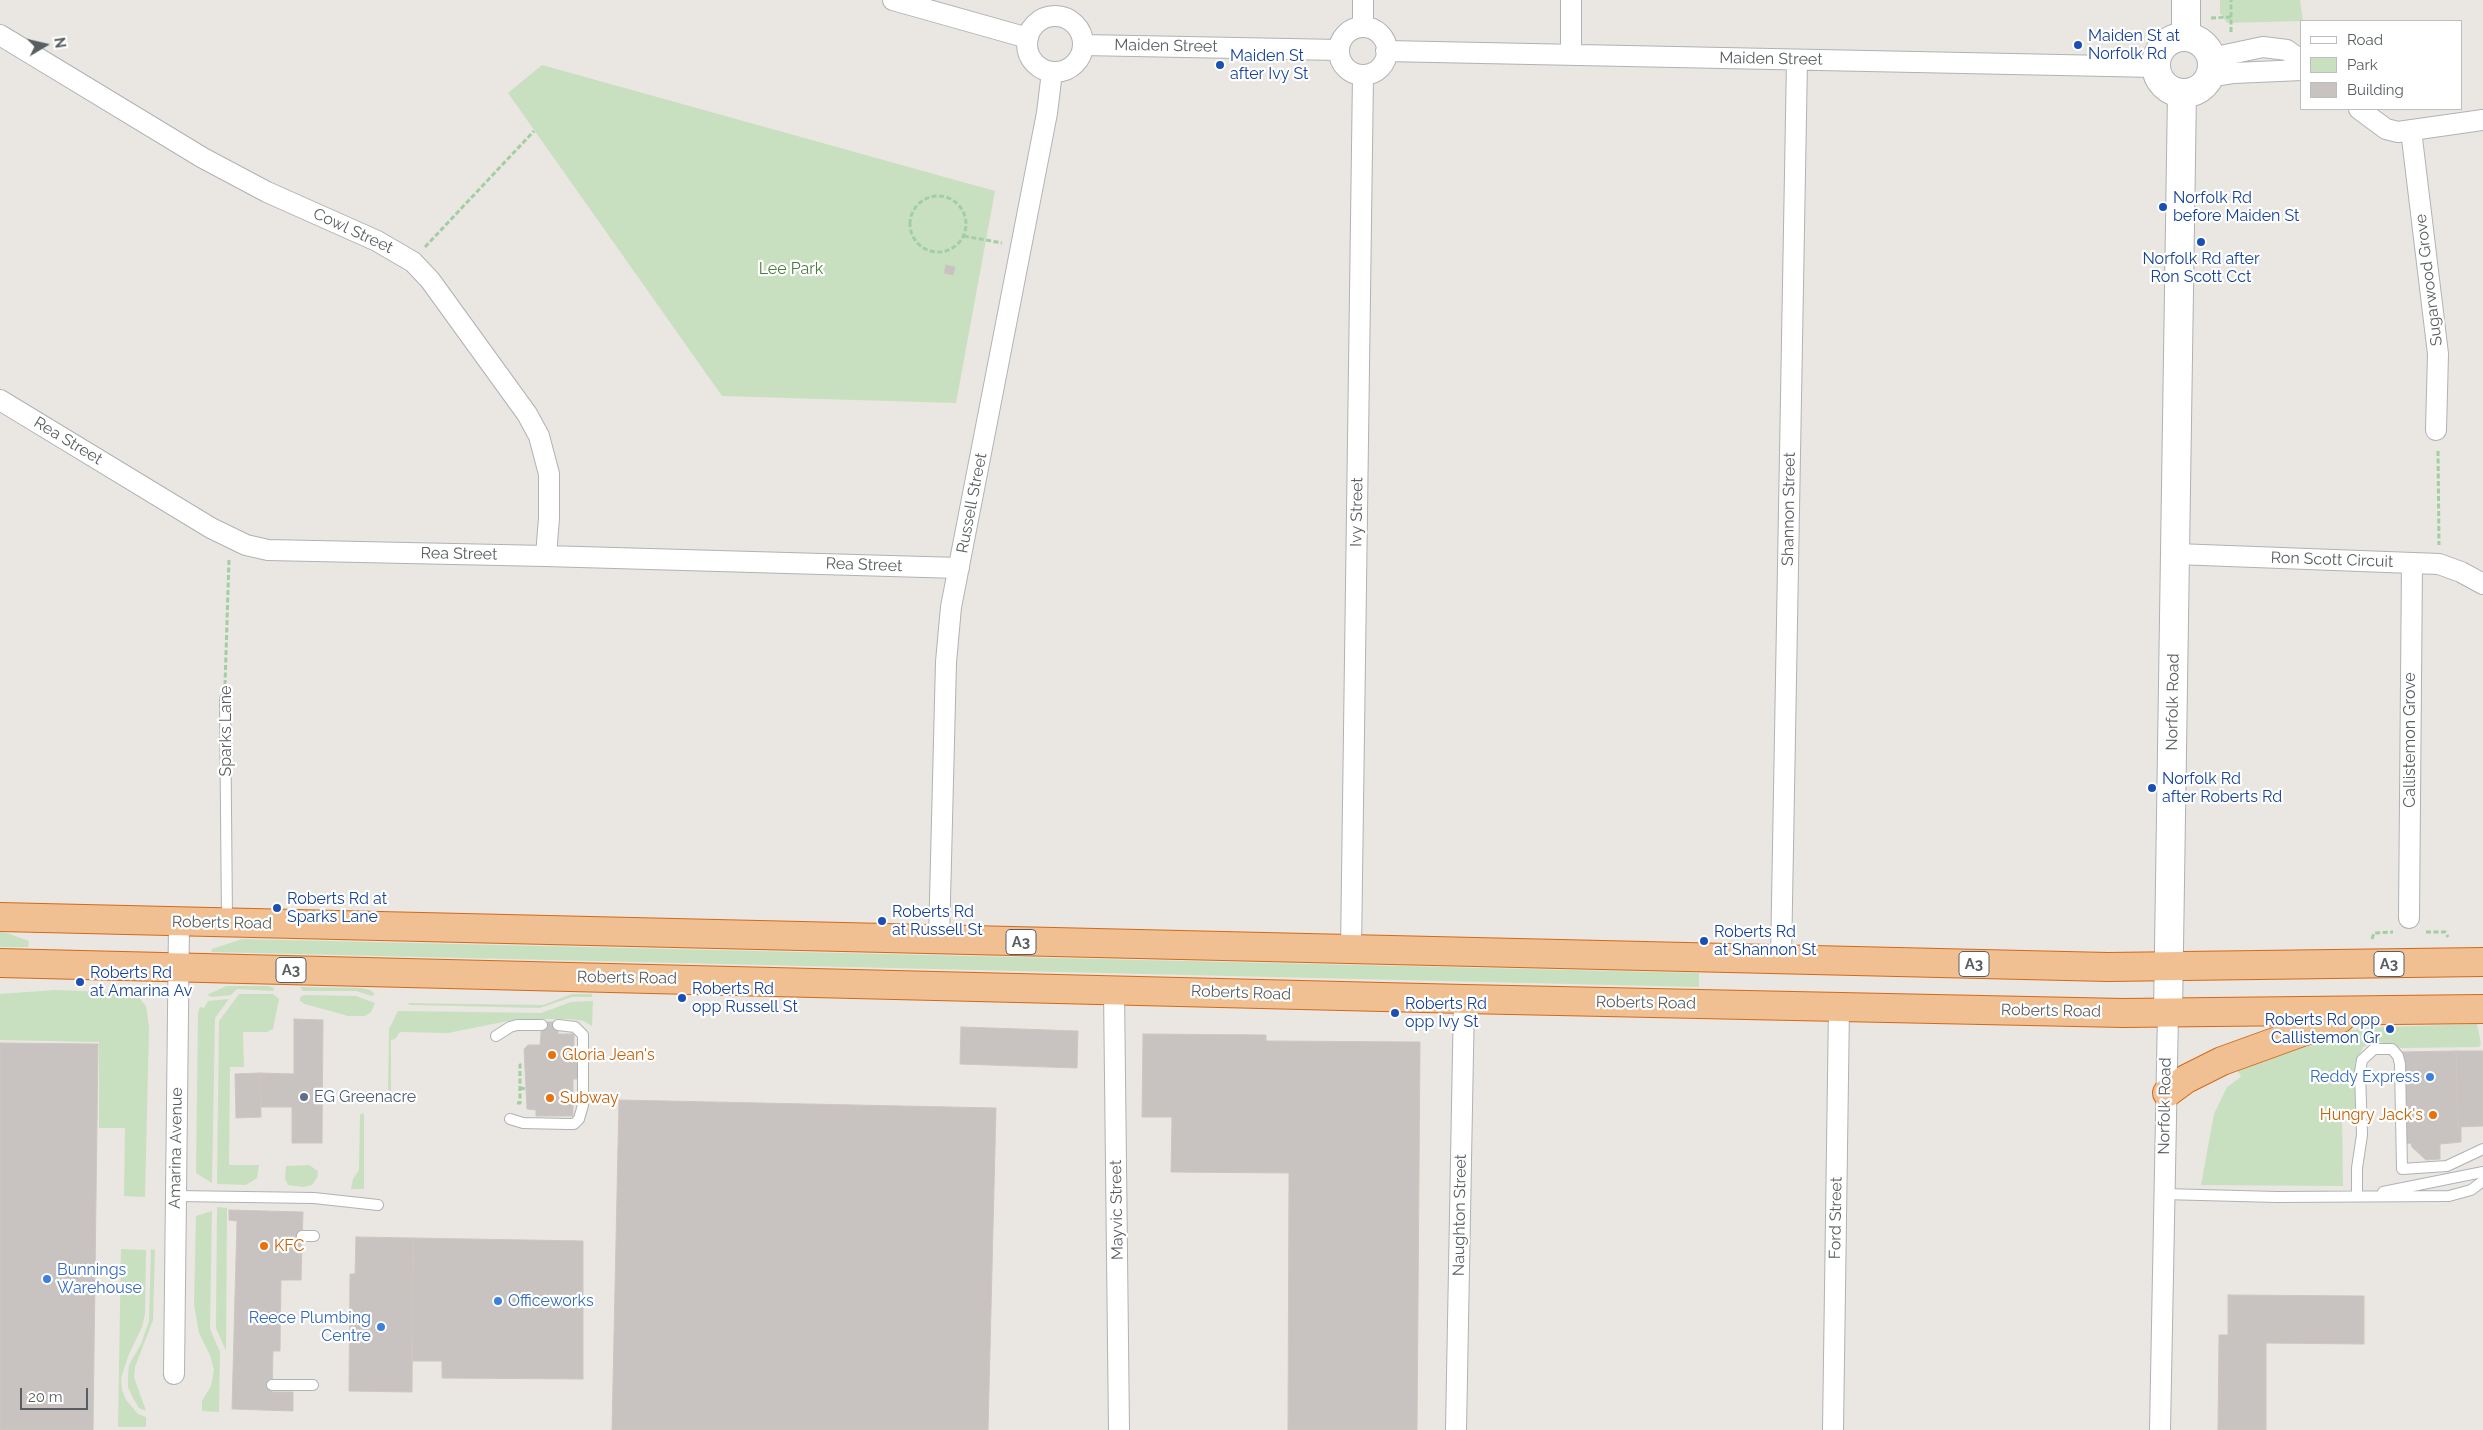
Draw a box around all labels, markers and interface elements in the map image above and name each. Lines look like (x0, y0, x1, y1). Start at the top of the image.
north arrow (20, 20, 70, 70)
legend (2300, 20, 2463, 110)
place label: Maiden St at Norfolk Rd (2088, 26, 2180, 64)
text: Road (2347, 31, 2383, 49)
text: N (51, 36, 69, 49)
street label: Maiden Street (1114, 36, 1218, 56)
marker: Maiden St at Norfolk Rd (2072, 39, 2084, 51)
place label: Maiden St after Ivy St (1230, 46, 1308, 84)
street label: Maiden Street (1719, 49, 1823, 69)
text: Park (2347, 56, 2378, 74)
marker: Maiden St after Ivy St (1214, 59, 1226, 71)
text: Building (2347, 81, 2404, 99)
place label: Norfolk Rd before Maiden St (2173, 188, 2299, 226)
marker: Norfolk Rd before Maiden St (2157, 201, 2169, 213)
street label: Cowl Street (310, 204, 396, 258)
street label: Sugarwood Grove (2411, 213, 2447, 347)
marker: Norfolk Rd after Ron Scott Cct (2195, 236, 2207, 248)
place label: Norfolk Rd after Ron Scott Cct (2142, 249, 2260, 287)
park label: Lee Park (759, 259, 823, 279)
street label: Rea Street (30, 413, 106, 469)
street label: Russell Street (953, 451, 991, 555)
street label: Shannon Street (1778, 452, 1800, 566)
street label: Ivy Street (1347, 477, 1367, 547)
street label: Rea Street (420, 544, 498, 564)
street label: Ron Scott Circuit (2270, 548, 2394, 572)
street label: Rea Street (825, 554, 903, 576)
street label: Norfolk Road (2163, 653, 2183, 751)
street label: Callistemon Grove (2400, 672, 2420, 808)
street label: Sparks Lane (216, 686, 236, 776)
place label: Norfolk Rd after Roberts Rd (2162, 769, 2282, 807)
marker: Norfolk Rd after Roberts Rd (2146, 782, 2158, 794)
place label: Roberts Rd at Sparks Lane (287, 889, 387, 927)
marker: Roberts Rd at Sparks Lane (271, 902, 283, 914)
place label: Roberts Rd at Russell St (892, 902, 982, 940)
street label: Roberts Road (172, 913, 272, 933)
marker: Roberts Rd at Russell St (876, 915, 888, 927)
place label: Roberts Rd at Shannon St (1714, 922, 1816, 960)
road number: A3 (1006, 930, 1036, 954)
marker: Roberts Rd at Shannon St (1698, 935, 1710, 947)
road number: A3 (1959, 952, 1989, 976)
road number: A3 (2374, 952, 2404, 976)
road number: A3 (276, 958, 306, 982)
place label: Roberts Rd at Amarina Av (90, 963, 192, 1001)
street label: Roberts Road (577, 968, 677, 988)
marker: Roberts Rd at Amarina Av (74, 976, 86, 988)
place label: Roberts Rd opp Russell St (692, 979, 798, 1017)
street label: Roberts Road (1191, 982, 1291, 1004)
marker: Roberts Rd opp Russell St (676, 992, 688, 1004)
street label: Roberts Road (1596, 993, 1696, 1013)
place label: Roberts Rd opp Ivy St (1405, 994, 1487, 1032)
street label: Roberts Road (2001, 1001, 2101, 1021)
marker: Roberts Rd opp Ivy St (1389, 1007, 1401, 1019)
place label: Roberts Rd opp Callistemon Gr (2265, 1010, 2380, 1048)
marker: Roberts Rd opp Callistemon Gr (2384, 1023, 2396, 1035)
place label: Gloria Jean's (562, 1045, 655, 1065)
marker: Gloria Jean's (546, 1049, 558, 1061)
street label: Norfolk Road (2155, 1057, 2175, 1155)
place label: Reddy Express (2310, 1067, 2420, 1087)
marker: Reddy Express (2424, 1071, 2436, 1083)
street label: Amarina Avenue (165, 1087, 187, 1209)
place label: EG Greenacre (314, 1087, 416, 1107)
place label: Subway (560, 1088, 619, 1108)
marker: EG Greenacre (298, 1091, 310, 1103)
marker: Subway (544, 1092, 556, 1104)
place label: Hungry Jack's (2320, 1105, 2423, 1125)
marker: Hungry Jack's (2427, 1109, 2439, 1121)
street label: Naughton Street (1449, 1154, 1471, 1276)
street label: Mayvic Street (1107, 1160, 1127, 1260)
street label: Ford Street (1826, 1177, 1846, 1259)
place label: KFC (274, 1236, 304, 1256)
marker: KFC (258, 1240, 270, 1252)
place label: Bunnings Warehouse (57, 1260, 142, 1298)
marker: Bunnings Warehouse (41, 1273, 53, 1285)
place label: Officeworks (508, 1291, 594, 1311)
marker: Officeworks (492, 1295, 504, 1307)
place label: Reece Plumbing Centre (249, 1308, 371, 1346)
marker: Reece Plumbing Centre (375, 1321, 387, 1333)
scale bar (22, 1378, 90, 1410)
text: 20 m (28, 1388, 63, 1406)

